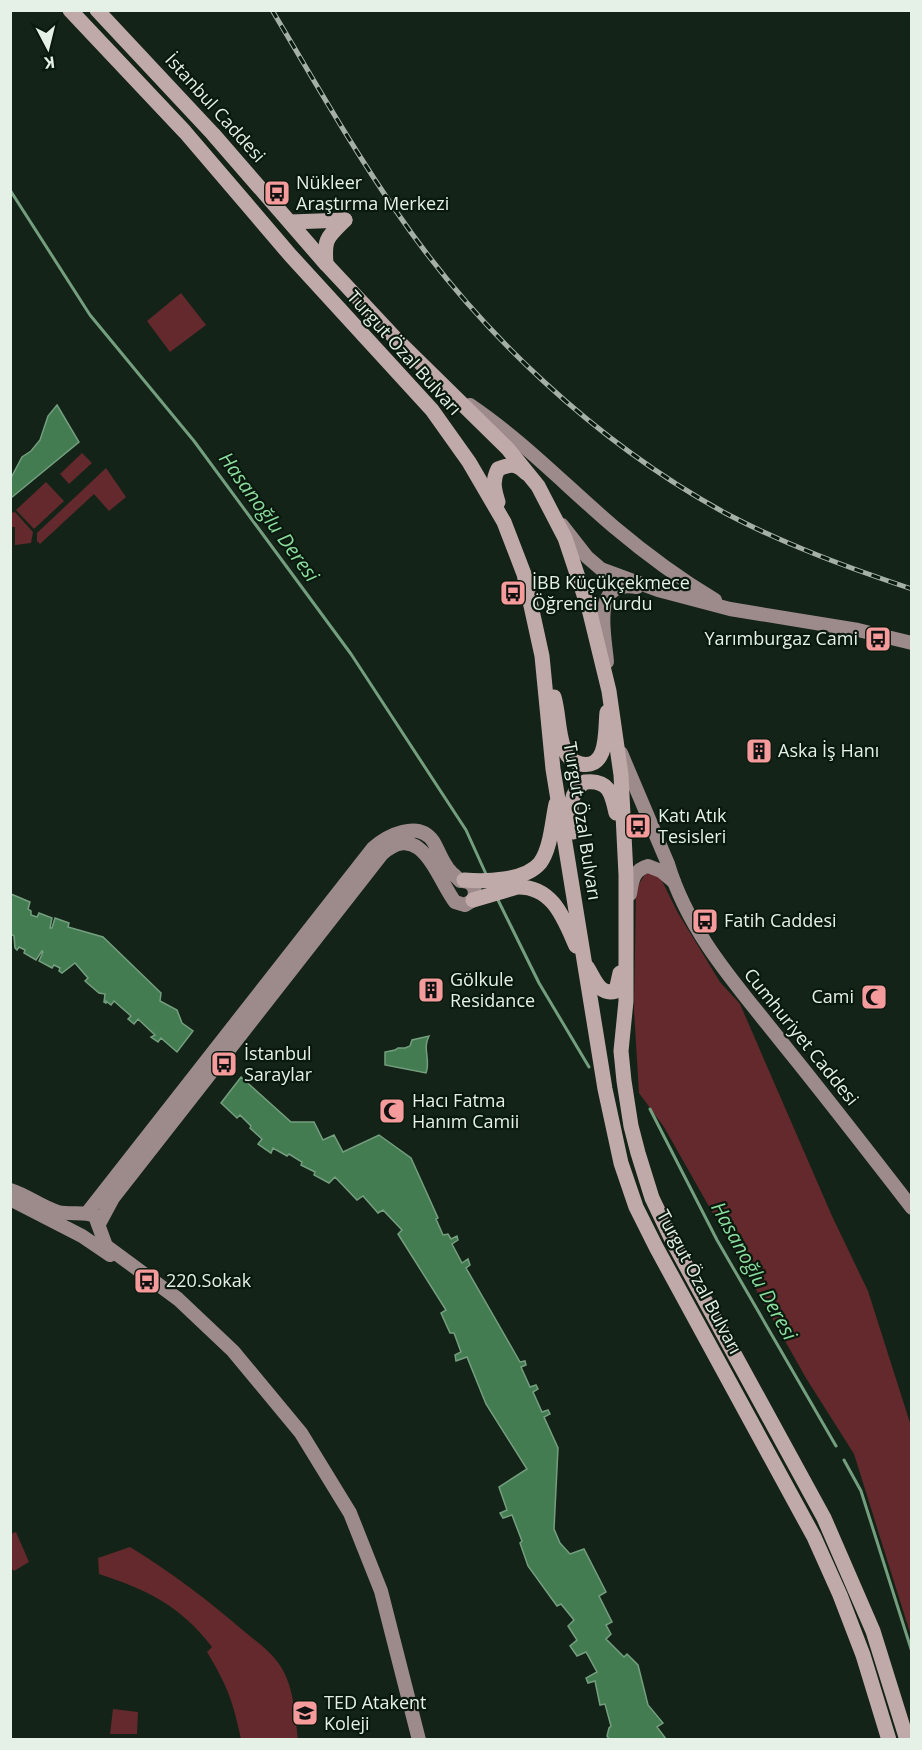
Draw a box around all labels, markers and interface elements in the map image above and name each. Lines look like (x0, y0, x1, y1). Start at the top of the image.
north arrow (18, 18, 78, 78)
street label: İstanbul Caddesi (160, 48, 271, 167)
text: K (43, 51, 56, 74)
place label: Nükleer Araştırma Merkezi (296, 170, 449, 215)
bus stop icon: Nükleer Araştırma Merkezi (262, 178, 292, 208)
street label: Turgut Özal Bulvarı (342, 285, 467, 420)
water label: Hasanoğlu Deresi (213, 446, 326, 588)
place label: İBB Küçükçekmece Öğrenci Yurdu (532, 570, 690, 615)
bus stop icon: İBB Küçükçekmece Öğrenci Yurdu (498, 578, 528, 608)
bus stop icon: Yarımburgaz Cami (863, 624, 893, 654)
place label: Yarımburgaz Cami (705, 626, 858, 650)
building icon: Aska İş Hanı (744, 736, 774, 766)
place label: Aska İş Hanı (778, 738, 879, 762)
street label: Turgut Özal Bulvarı (559, 740, 607, 902)
place label: Katı Atık Tesisleri (658, 803, 727, 848)
bus stop icon: Katı Atık Tesisleri (623, 811, 653, 841)
bus stop icon: Fatih Caddesi (690, 906, 720, 936)
place label: Fatih Caddesi (724, 908, 837, 932)
street label: Cumhuriyet Caddesi (739, 963, 865, 1110)
place label: Gölkule Residance (450, 967, 535, 1012)
building icon: Gölkule Residance (416, 975, 446, 1005)
mosque icon: Cami (859, 982, 889, 1012)
place label: Cami (811, 984, 854, 1008)
place label: İstanbul Saraylar (244, 1041, 313, 1086)
bus stop icon: İstanbul Saraylar (209, 1049, 239, 1079)
place label: Hacı Fatma Hanım Camii (412, 1088, 519, 1133)
mosque icon: Hacı Fatma Hanım Camii (377, 1096, 407, 1126)
water label: Hasanoğlu Deresi (705, 1197, 804, 1346)
street label: Turgut Özal Bulvarı (652, 1205, 748, 1358)
bus stop icon: 220.Sokak (132, 1266, 162, 1296)
place label: 220.Sokak (166, 1268, 252, 1292)
place label: TED Atakent Koleji (324, 1690, 426, 1735)
school or university icon: TED Atakent Koleji (290, 1698, 320, 1728)

